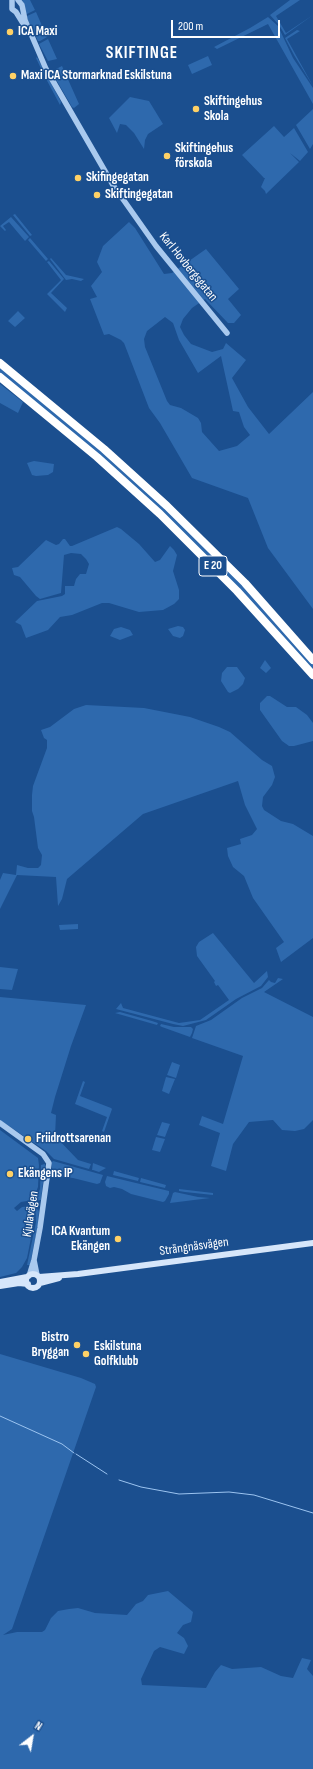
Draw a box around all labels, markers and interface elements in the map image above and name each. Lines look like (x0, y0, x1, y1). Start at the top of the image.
scale bar (173, 12, 282, 38)
text: 200 m (178, 19, 203, 34)
place label: ICA Maxi (18, 24, 57, 40)
marker: ICA Maxi (5, 27, 15, 37)
district label: SKIFTINGE (106, 44, 178, 64)
place label: Maxi ICA Stormarknad Eskilstuna (21, 68, 172, 84)
marker: Maxi ICA Stormarknad Eskilstuna (8, 71, 18, 81)
place label: Skiftingehus Skola (204, 94, 262, 125)
marker: Skiftingehus Skola (191, 104, 201, 114)
place label: Skiftingehus förskola (175, 141, 233, 172)
marker: Skiftingehus förskola (162, 151, 172, 161)
place label: Skifingegatan (86, 170, 149, 186)
marker: Skifingegatan (73, 173, 83, 183)
place label: Skiftingegatan (105, 187, 173, 203)
marker: Skiftingegatan (92, 190, 102, 200)
street label: Karl Hovbergsgatan (155, 229, 221, 305)
road number: E 20 (199, 556, 227, 576)
place label: Friidrottsarenan (36, 1131, 111, 1147)
marker: Friidrottsarenan (23, 1134, 33, 1144)
place label: Ekängens IP (18, 1166, 73, 1182)
marker: Ekängens IP (5, 1169, 15, 1179)
street label: Kjulavägen (20, 1190, 42, 1238)
place label: ICA Kvantum Ekängen (51, 1224, 110, 1255)
marker: ICA Kvantum Ekängen (113, 1234, 123, 1244)
street label: Strängnäsvägen (158, 1234, 230, 1260)
place label: Bistro Bryggan (31, 1330, 69, 1361)
place label: Eskilstuna Golfklubb (94, 1339, 141, 1370)
marker: Bistro Bryggan (72, 1340, 82, 1350)
marker: Eskilstuna Golfklubb (81, 1349, 91, 1359)
north arrow (12, 1717, 52, 1757)
text: N (33, 1719, 44, 1733)

